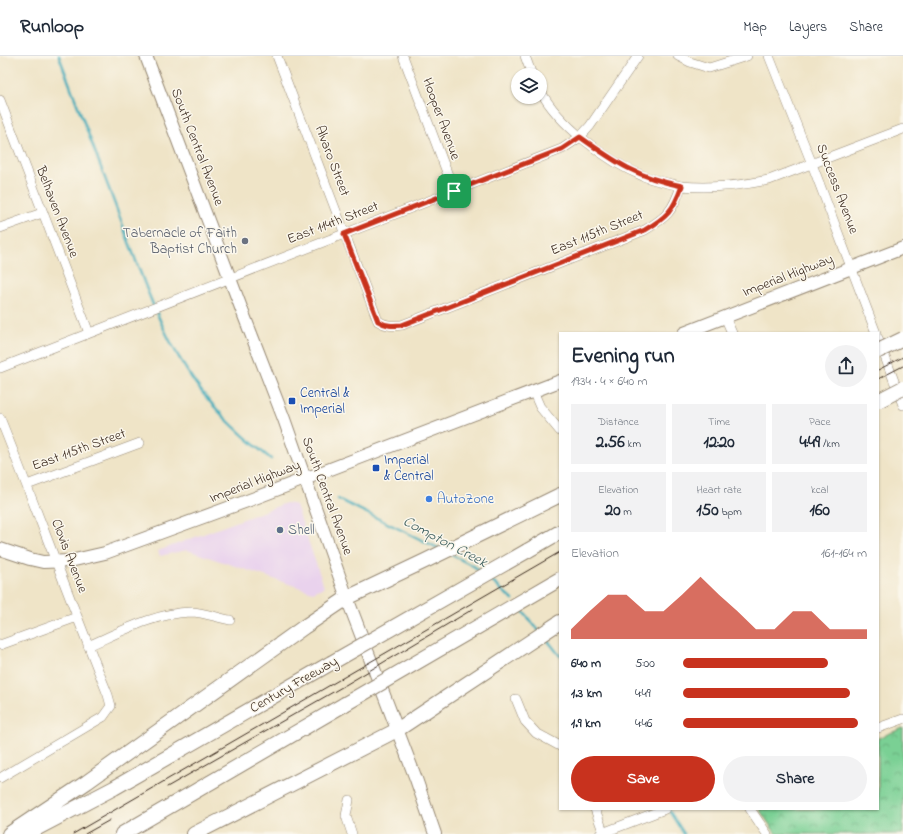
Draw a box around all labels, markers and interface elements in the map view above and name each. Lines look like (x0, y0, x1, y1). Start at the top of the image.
text: Runloop (20, 14, 84, 41)
text: Map (743, 17, 767, 38)
text: Layers (789, 17, 827, 38)
text: Share (849, 17, 883, 38)
map controls (511, 68, 547, 104)
button: layers (511, 68, 547, 104)
street label: Hooper Avenue (416, 75, 466, 164)
street label: South Central Avenue (165, 85, 229, 209)
street label: Alvaro Street (309, 123, 355, 200)
street label: Success Avenue (810, 141, 864, 238)
street label: Belhaven Avenue (30, 162, 84, 262)
pin (437, 174, 471, 208)
icon: arrive (443, 180, 465, 202)
street label: East 114th Street (284, 196, 382, 250)
street label: East 115th Street (547, 205, 647, 261)
place label: Tabernacle of Faith Baptist Church (123, 223, 237, 260)
marker: Tabernacle of Faith Baptist Church (240, 236, 250, 246)
street label: Imperial Highway (739, 249, 837, 304)
text: Evening run (571, 341, 675, 373)
button: share (825, 345, 867, 387)
text: 19:34 · 4 × 640 m (571, 372, 648, 391)
place label: Central & Imperial (300, 383, 350, 420)
marker: Central & Imperial (287, 396, 297, 406)
text: Distance (598, 414, 639, 430)
text: Time (708, 414, 730, 430)
text: Pace (809, 414, 830, 430)
street label: East 115th Street (29, 423, 129, 477)
text: 2.56 (596, 430, 625, 455)
text: 12:20 (703, 430, 735, 455)
text: 4:49 (800, 430, 820, 455)
street label: South Central Avenue (296, 434, 358, 559)
text: km (625, 436, 641, 452)
text: /km (820, 436, 840, 452)
place label: Imperial & Central (384, 450, 434, 487)
street label: Imperial Highway (206, 455, 304, 510)
marker: Imperial & Central (371, 463, 381, 473)
text: Elevation (598, 482, 639, 498)
text: Heart rate (696, 482, 742, 498)
text: kcal (811, 482, 828, 498)
place label: AutoZone (437, 489, 495, 510)
marker: AutoZone (424, 494, 434, 504)
text: 20 (605, 498, 621, 523)
text: 150 (696, 498, 719, 523)
text: 160 (810, 498, 830, 523)
text: m (621, 504, 632, 520)
text: bpm (719, 504, 742, 520)
water label: Compton Creek (399, 511, 492, 574)
street label: Clovis Avenue (45, 516, 93, 597)
place label: Shell (288, 520, 315, 541)
marker: Shell (275, 525, 285, 535)
text: Elevation (571, 544, 619, 563)
text: 161–164 m (821, 544, 867, 563)
street label: Century Freeway (246, 651, 343, 720)
text: 640 m (571, 654, 601, 673)
text: 5:00 (635, 654, 655, 673)
text: 1.3 km (571, 684, 602, 703)
text: 4:49 (635, 684, 651, 703)
text: 1.9 km (571, 714, 601, 733)
text: 4:46 (635, 714, 653, 733)
button: Save (571, 756, 715, 802)
button: Share (723, 756, 867, 802)

